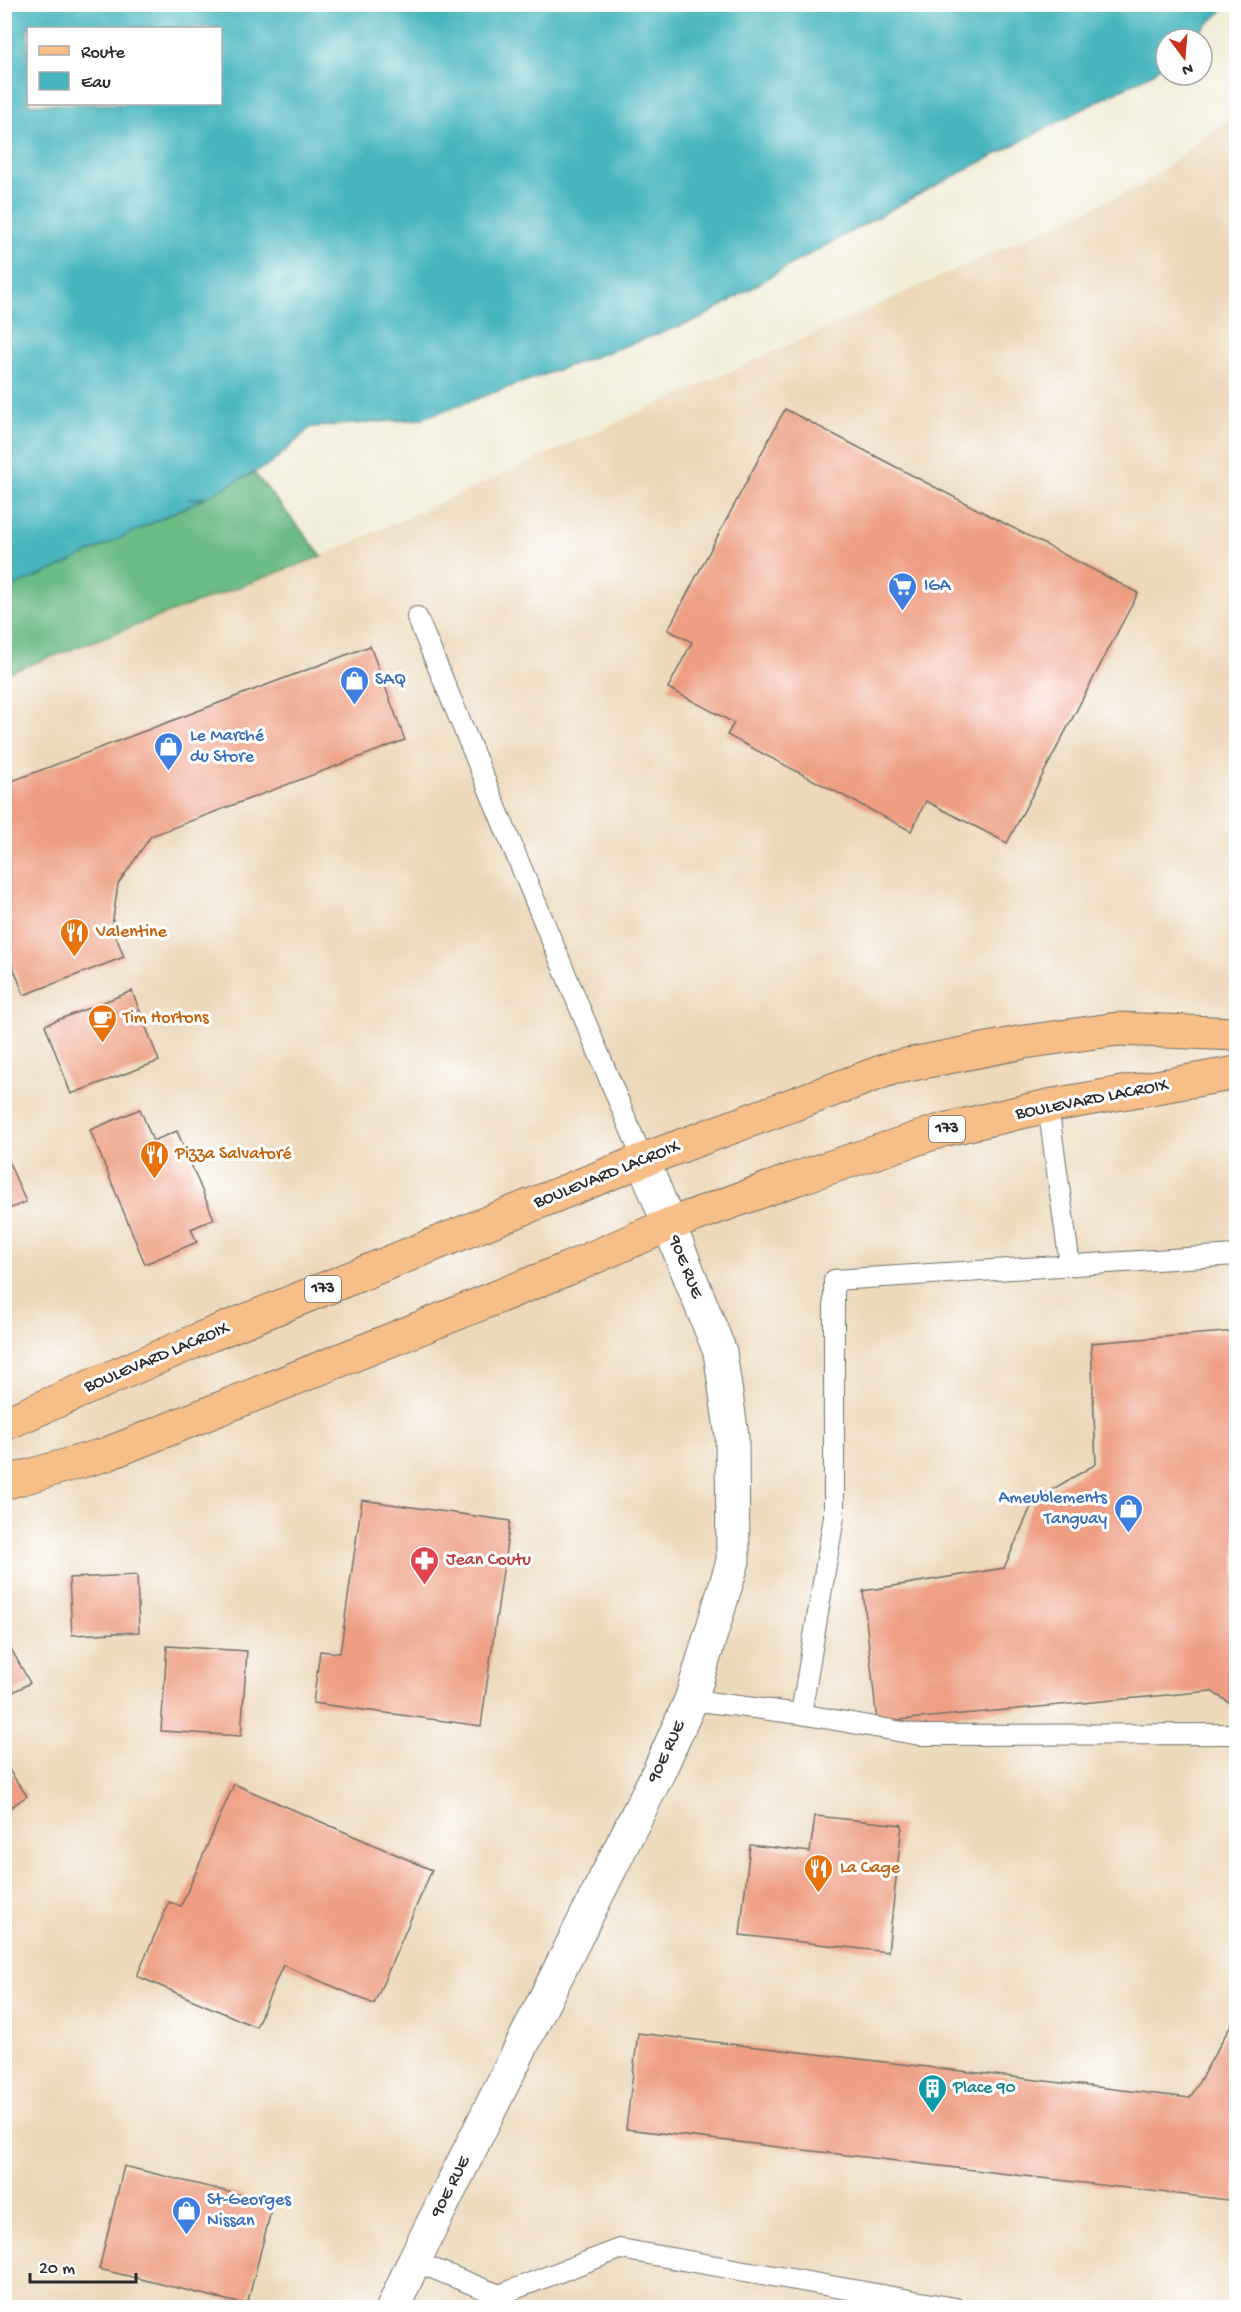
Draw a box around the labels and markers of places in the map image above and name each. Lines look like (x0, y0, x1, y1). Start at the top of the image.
supermarket icon: IGA (887, 570, 919, 612)
place label: IGA (924, 576, 952, 597)
shop icon: SAQ (338, 664, 370, 706)
place label: SAQ (375, 670, 406, 691)
place label: Le Marché du Store (190, 726, 265, 768)
shop icon: Le Marché du Store (153, 730, 185, 772)
restaurant icon: Valentine (59, 916, 91, 958)
place label: Valentine (95, 922, 168, 943)
cafe icon: Tim Hortons (86, 1002, 118, 1044)
place label: Tim Hortons (122, 1008, 210, 1029)
restaurant icon: Pizza Salvatoré (138, 1138, 170, 1180)
place label: Pizza Salvatoré (174, 1144, 292, 1165)
place label: Ameublements Tanguay (999, 1488, 1108, 1530)
shop icon: Ameublements Tanguay (1112, 1492, 1144, 1534)
pharmacy icon: Jean Coutu (409, 1544, 441, 1586)
place label: Jean Coutu (446, 1550, 532, 1571)
restaurant icon: La Cage (803, 1852, 835, 1894)
place label: La Cage (840, 1858, 901, 1879)
building icon: Place 90 (916, 2072, 948, 2114)
place label: Place 90 (952, 2078, 1016, 2099)
place label: St-Georges Nissan (207, 2190, 292, 2232)
shop icon: St-Georges Nissan (170, 2194, 202, 2236)

